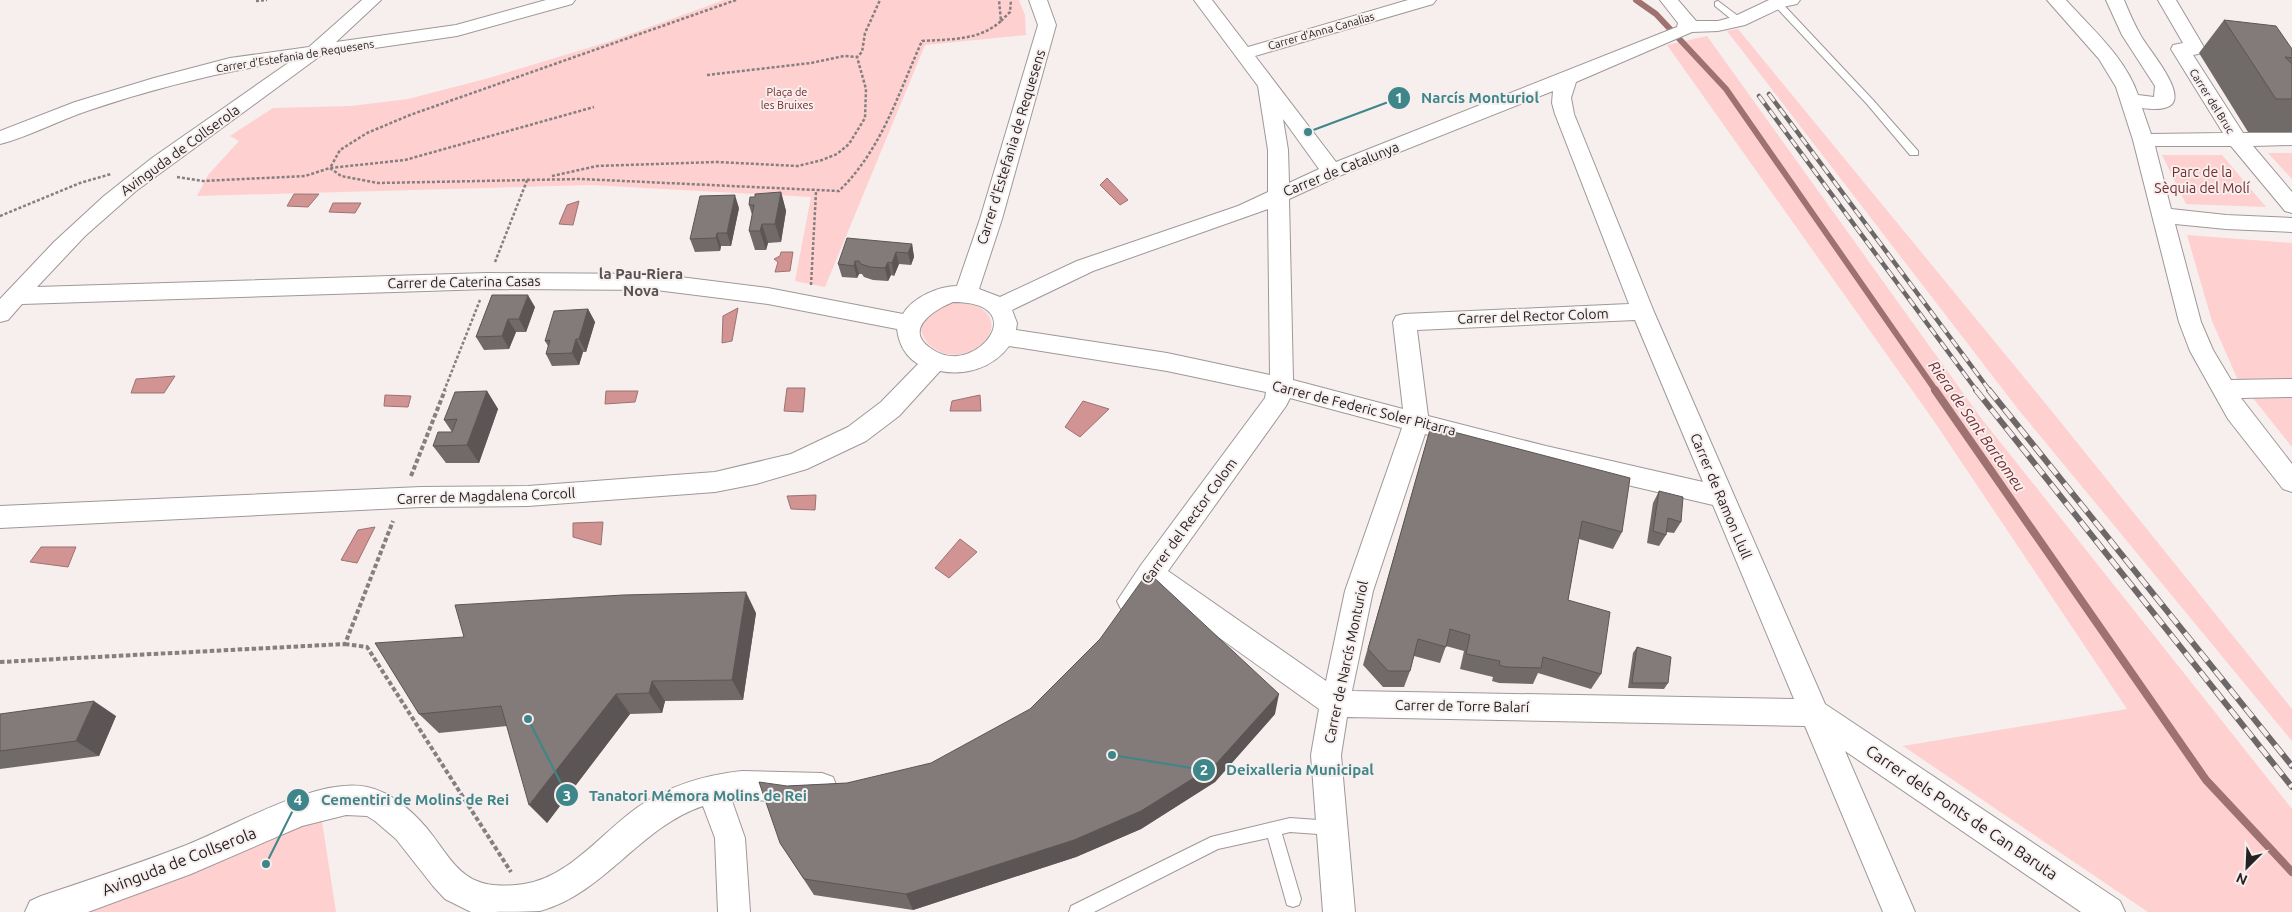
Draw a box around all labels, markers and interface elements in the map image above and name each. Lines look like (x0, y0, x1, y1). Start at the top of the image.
street label: Carrer d'Anna Canalias (1266, 10, 1376, 52)
street label: Carrer d'Estefania de Requesens (215, 38, 375, 74)
street label: Carrer d'Estefania de Requesens (974, 48, 1048, 246)
street label: Carrer del Bruc (2187, 66, 2237, 136)
callout: Narcís Monturiol (1386, 83, 1549, 113)
park label: Plaça de les Bruixes (761, 86, 814, 111)
text: 1 (1395, 89, 1403, 106)
text: Narcís Monturiol (1421, 89, 1539, 106)
street label: Avinguda de Collserola (117, 101, 243, 199)
street label: Carrer de Catalunya (1281, 138, 1401, 200)
park label: Parc de la Sèquia del Molí (2154, 164, 2250, 196)
district label: la Pau-Riera Nova (599, 265, 683, 299)
street label: Carrer de Caterina Casas (387, 273, 541, 291)
street label: Carrer del Rector Colom (1457, 305, 1609, 327)
water label: Riera de Sant Bartomeu (1925, 357, 2029, 495)
street label: Carrer de Federic Soler Pitarra (1270, 377, 1458, 439)
street label: Carrer de Ramon Llull (1687, 431, 1755, 562)
street label: Carrer del Rector Colom (1138, 455, 1240, 587)
street label: Carrer de Magdalena Corcoll (397, 485, 576, 507)
street label: Carrer de Narcís Monturiol (1321, 579, 1371, 745)
street label: Carrer de Torre Balarí (1395, 697, 1530, 715)
street label: Carrer dels Ponts de Can Baruta (1863, 741, 2061, 883)
callout: Deixalleria Municipal (1191, 755, 1384, 785)
text: 2 (1200, 761, 1208, 778)
text: Deixalleria Municipal (1226, 761, 1374, 778)
callout: Tanatori Mémora Molins de Rei (554, 780, 817, 810)
callout: Cementiri de Molins de Rei (285, 785, 519, 815)
text: 3 (563, 787, 571, 804)
text: Tanatori Mémora Molins de Rei (589, 787, 807, 804)
text: 4 (294, 791, 302, 808)
text: Cementiri de Molins de Rei (321, 791, 509, 808)
street label: Avinguda de Collserola (99, 823, 259, 899)
north arrow (2222, 842, 2272, 892)
text: N (2234, 869, 2250, 888)

